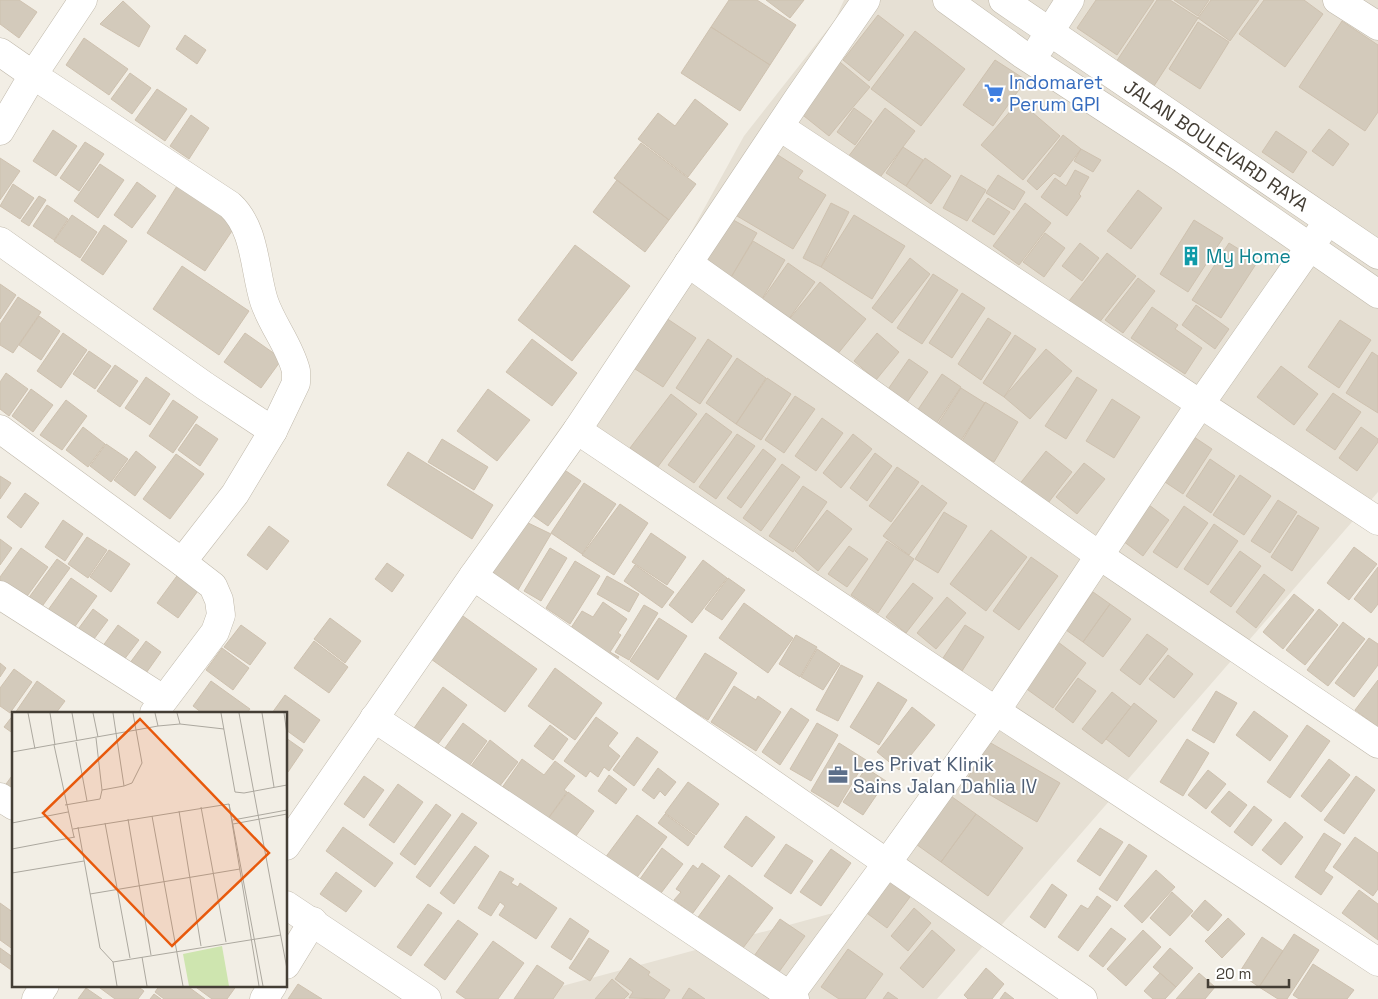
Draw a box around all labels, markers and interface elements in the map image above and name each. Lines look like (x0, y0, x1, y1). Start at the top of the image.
place label: Indomaret Perum GPI (1009, 70, 1103, 117)
street label: JALAN BOULEVARD RAYA (1119, 74, 1313, 217)
supermarket icon: Indomaret Perum GPI (983, 82, 1005, 104)
place label: My Home (1206, 244, 1291, 269)
building icon: My Home (1180, 245, 1202, 267)
inset map (12, 712, 288, 986)
place label: Les Privat Klinik Sains Jalan Dahlia IV (853, 752, 1038, 799)
office icon: Les Privat Klinik Sains Jalan Dahlia IV (827, 764, 849, 786)
scale bar (1208, 956, 1289, 988)
text: 20 m (1216, 964, 1251, 983)

